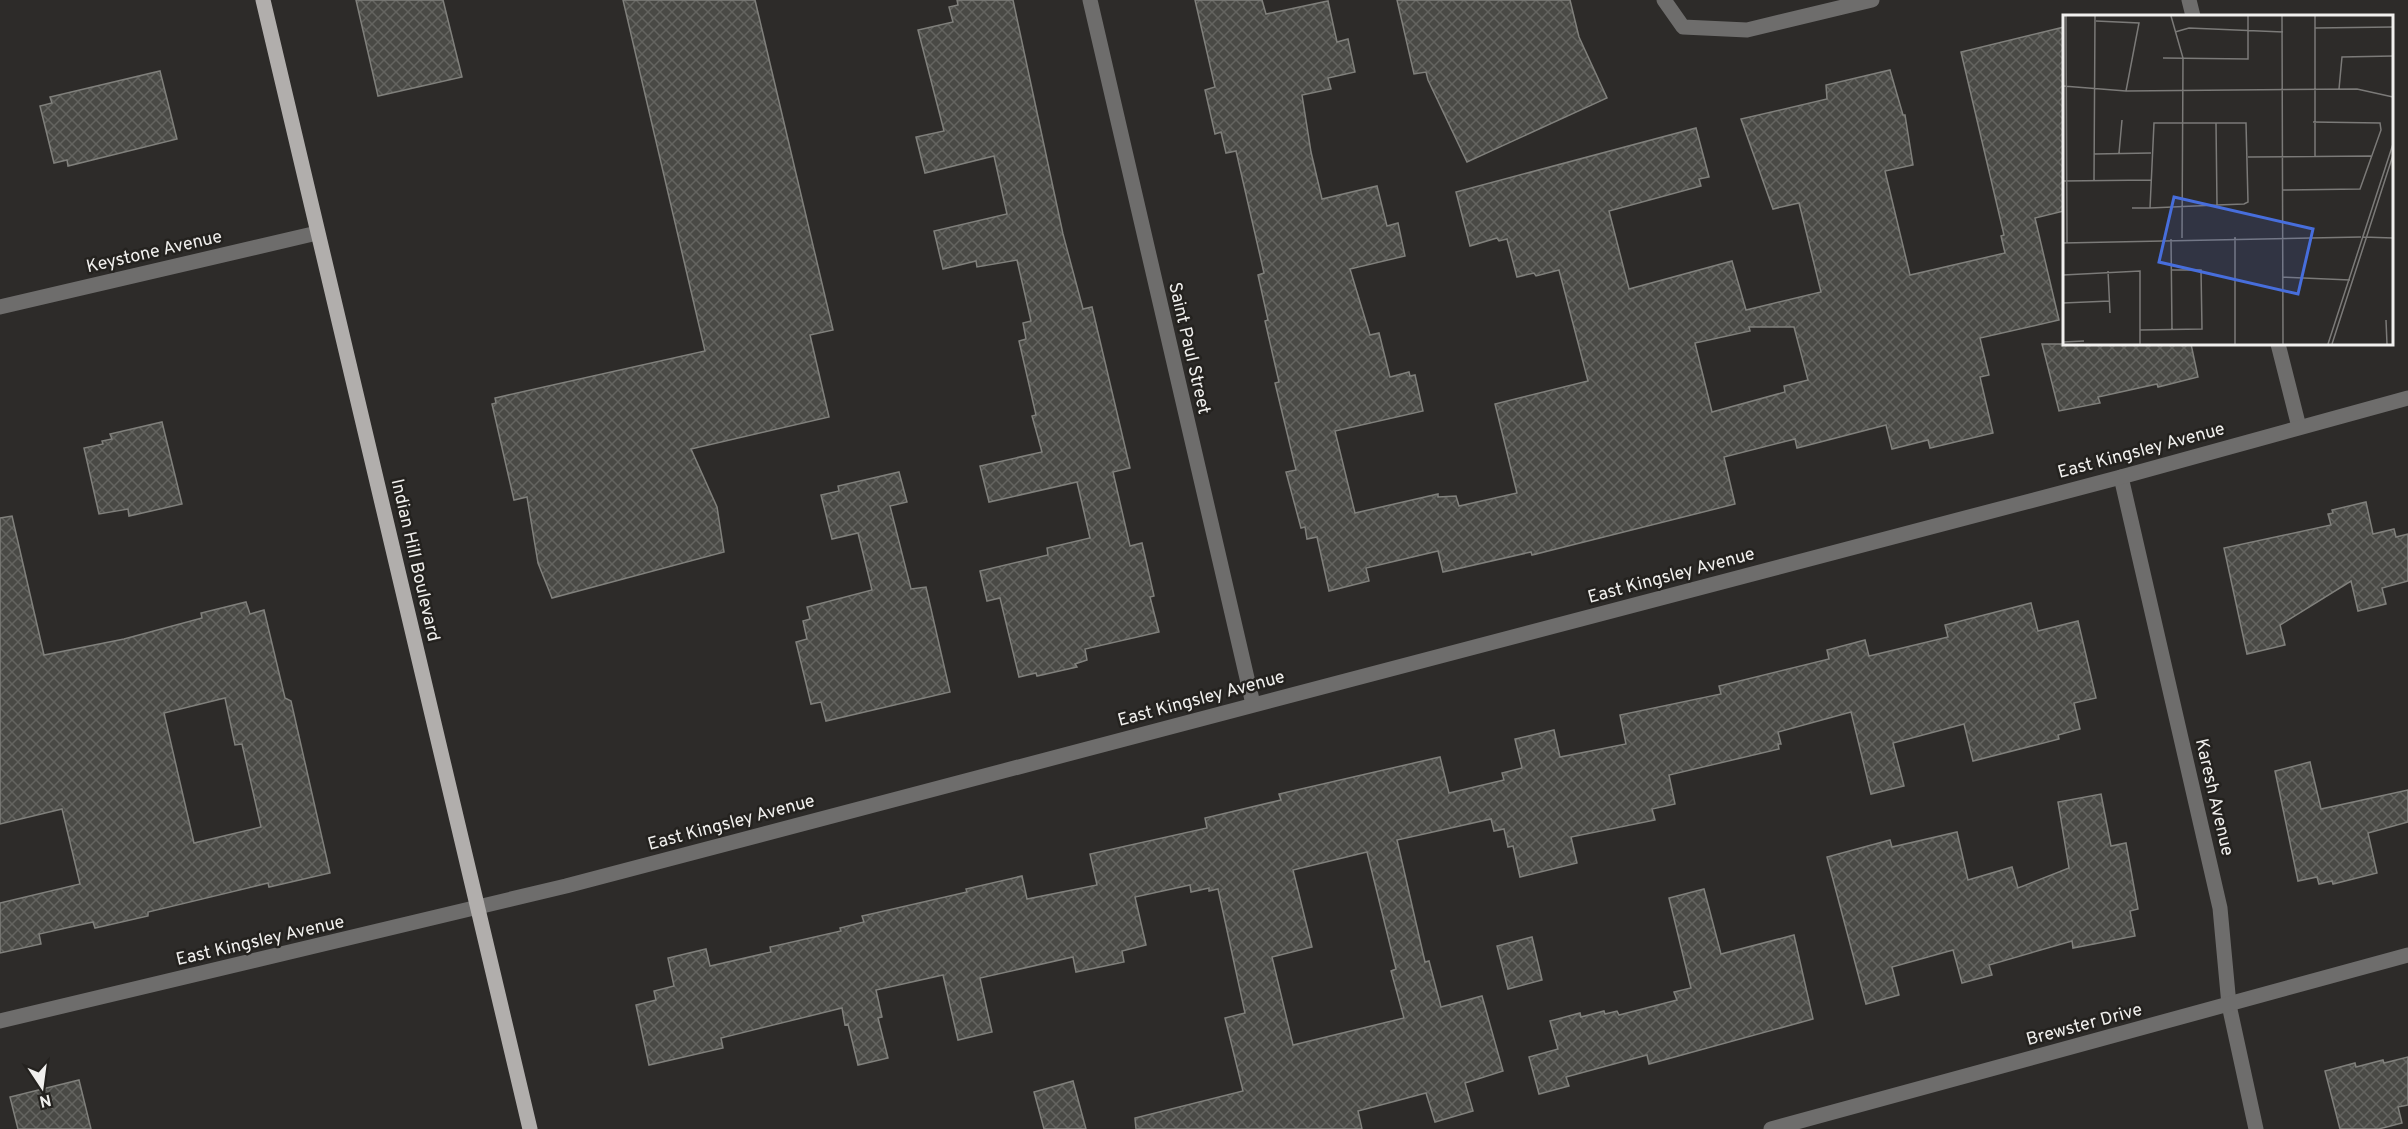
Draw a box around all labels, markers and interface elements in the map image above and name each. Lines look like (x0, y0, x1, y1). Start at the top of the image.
inset map (2063, 15, 2393, 345)
street label: Keystone Avenue (84, 226, 224, 279)
street label: Saint Paul Street (1162, 280, 1215, 417)
street label: East Kingsley Avenue (2055, 418, 2228, 485)
street label: Indian Hill Boulevard (385, 477, 444, 644)
street label: East Kingsley Avenue (1585, 543, 1758, 610)
street label: East Kingsley Avenue (1115, 666, 1288, 733)
street label: Karesh Avenue (2189, 736, 2238, 858)
street label: East Kingsley Avenue (645, 790, 818, 857)
street label: East Kingsley Avenue (174, 911, 347, 972)
street label: Brewster Drive (2024, 999, 2145, 1052)
north arrow (12, 1057, 72, 1117)
text: N (37, 1089, 53, 1111)

